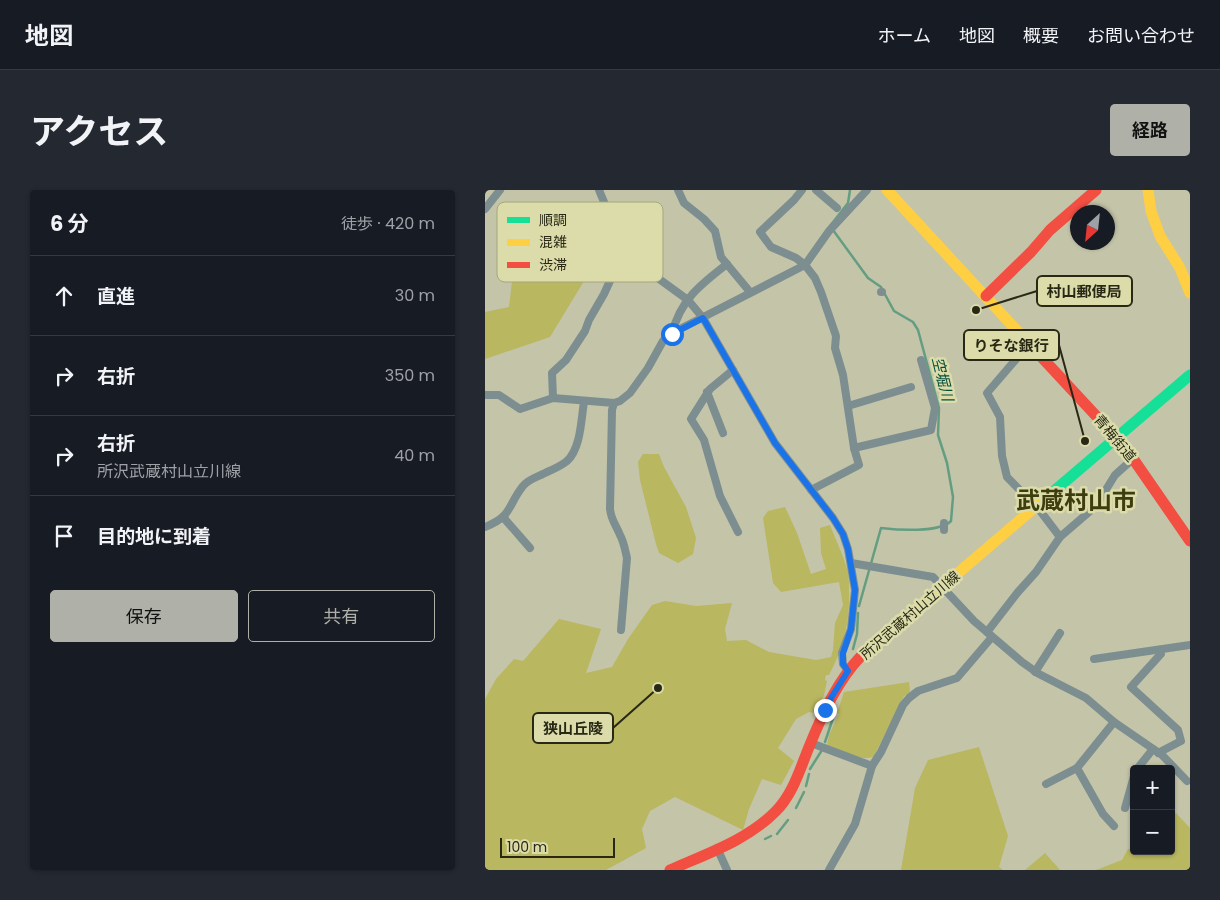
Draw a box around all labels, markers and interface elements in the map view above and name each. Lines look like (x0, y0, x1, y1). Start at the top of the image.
text: 地図 (25, 19, 73, 52)
text: ホーム (878, 23, 931, 48)
text: 地図 (959, 23, 995, 48)
text: 概要 (1023, 23, 1059, 48)
text: お問い合わせ (1087, 23, 1195, 48)
button: 経路 (1110, 104, 1190, 156)
text: アクセス (30, 107, 168, 156)
legend (497, 202, 663, 282)
north arrow (1070, 205, 1115, 250)
text: 6 分 (50, 209, 89, 238)
text: 順調 (539, 210, 567, 230)
text: 徒歩 · 420 m (341, 212, 435, 235)
text: 混雑 (539, 232, 567, 252)
text: 渋滞 (539, 255, 567, 275)
callout: 村山郵便局 (1037, 276, 1132, 306)
text: 村山郵便局 (1046, 281, 1122, 302)
icon: ahead (50, 282, 78, 310)
text: 直進 (97, 283, 135, 310)
text: 30 m (395, 284, 435, 307)
route start (661, 323, 684, 346)
callout: りそな銀行 (964, 330, 1059, 360)
text: りそな銀行 (973, 335, 1049, 356)
water label: 空堀川 (927, 355, 959, 405)
icon: right (50, 362, 78, 390)
text: 右折 (97, 363, 135, 390)
text: 350 m (385, 364, 435, 387)
street label: 青梅街道 (1089, 410, 1141, 466)
text: 右折 (97, 430, 135, 457)
icon: right (50, 442, 78, 470)
text: 40 m (394, 444, 435, 467)
text: 所沢武蔵村山立川線 (97, 460, 241, 483)
district label: 武蔵村山市 (1016, 484, 1136, 517)
icon: arrive (50, 522, 78, 550)
text: 目的地に到着 (97, 523, 211, 550)
street label: 所沢武蔵村山立川線 (856, 566, 964, 664)
button: 保存 (50, 590, 238, 642)
button: 共有 (248, 590, 435, 642)
route end (814, 699, 837, 722)
callout: 狭山丘陵 (533, 713, 613, 743)
text: 狭山丘陵 (543, 718, 603, 739)
map controls (1130, 765, 1175, 855)
button: + (1130, 765, 1175, 810)
button: − (1130, 810, 1175, 855)
scale bar (500, 835, 615, 858)
text: 100 m (507, 837, 547, 857)

